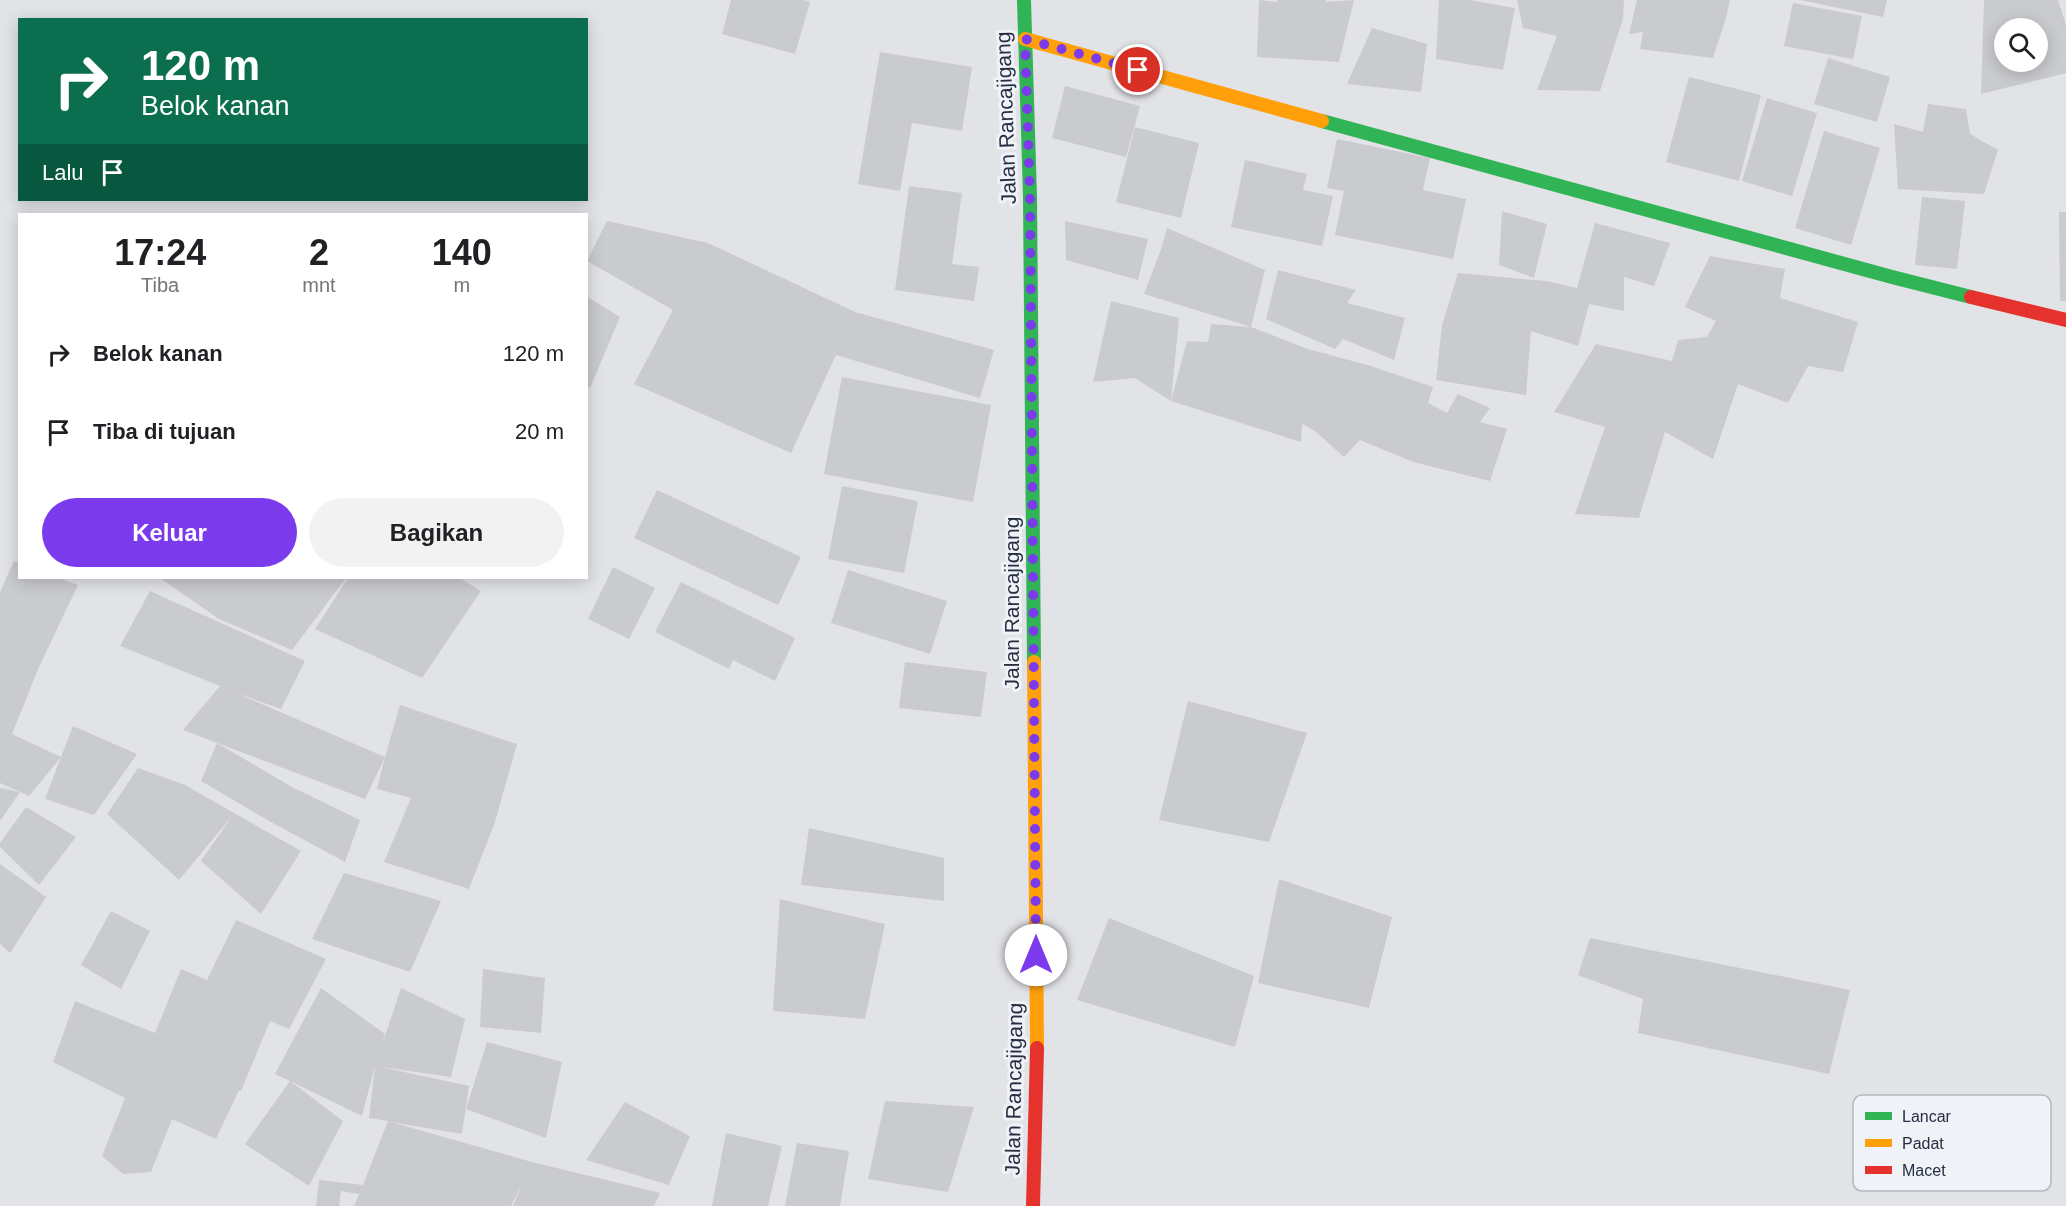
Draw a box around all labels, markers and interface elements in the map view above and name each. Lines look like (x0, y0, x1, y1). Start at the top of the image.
map controls (1994, 18, 2048, 72)
button: search (1994, 18, 2048, 72)
street label: Jalan Rancajigang (991, 31, 1020, 205)
icon: right (42, 42, 120, 120)
text: 120 m (141, 42, 260, 89)
pin (1112, 44, 1163, 95)
icon: arrive (1121, 53, 1154, 86)
text: Belok kanan (141, 91, 290, 121)
icon: arrive (96, 156, 129, 189)
text: Lalu (42, 160, 84, 185)
text: 17:24 (114, 232, 206, 273)
text: 2 (309, 232, 329, 273)
text: 140 (432, 232, 492, 273)
text: Tiba (141, 274, 179, 296)
text: mnt (302, 274, 336, 296)
text: m (454, 274, 470, 296)
icon: right (42, 338, 75, 371)
text: Belok kanan (93, 341, 223, 366)
text: 120 m (503, 341, 564, 366)
icon: arrive (42, 416, 75, 449)
text: Tiba di tujuan (93, 419, 236, 444)
text: 20 m (515, 419, 564, 444)
button: Keluar (42, 498, 297, 567)
button: Bagikan (309, 498, 564, 567)
street label: Jalan Rancajigang (1000, 517, 1023, 689)
position arrow (1004, 923, 1068, 987)
street label: Jalan Rancajigang (1000, 1002, 1027, 1176)
legend (1853, 1095, 2051, 1191)
text: Lancar (1902, 1108, 1952, 1125)
text: Padat (1902, 1135, 1944, 1152)
text: Macet (1902, 1162, 1946, 1179)

